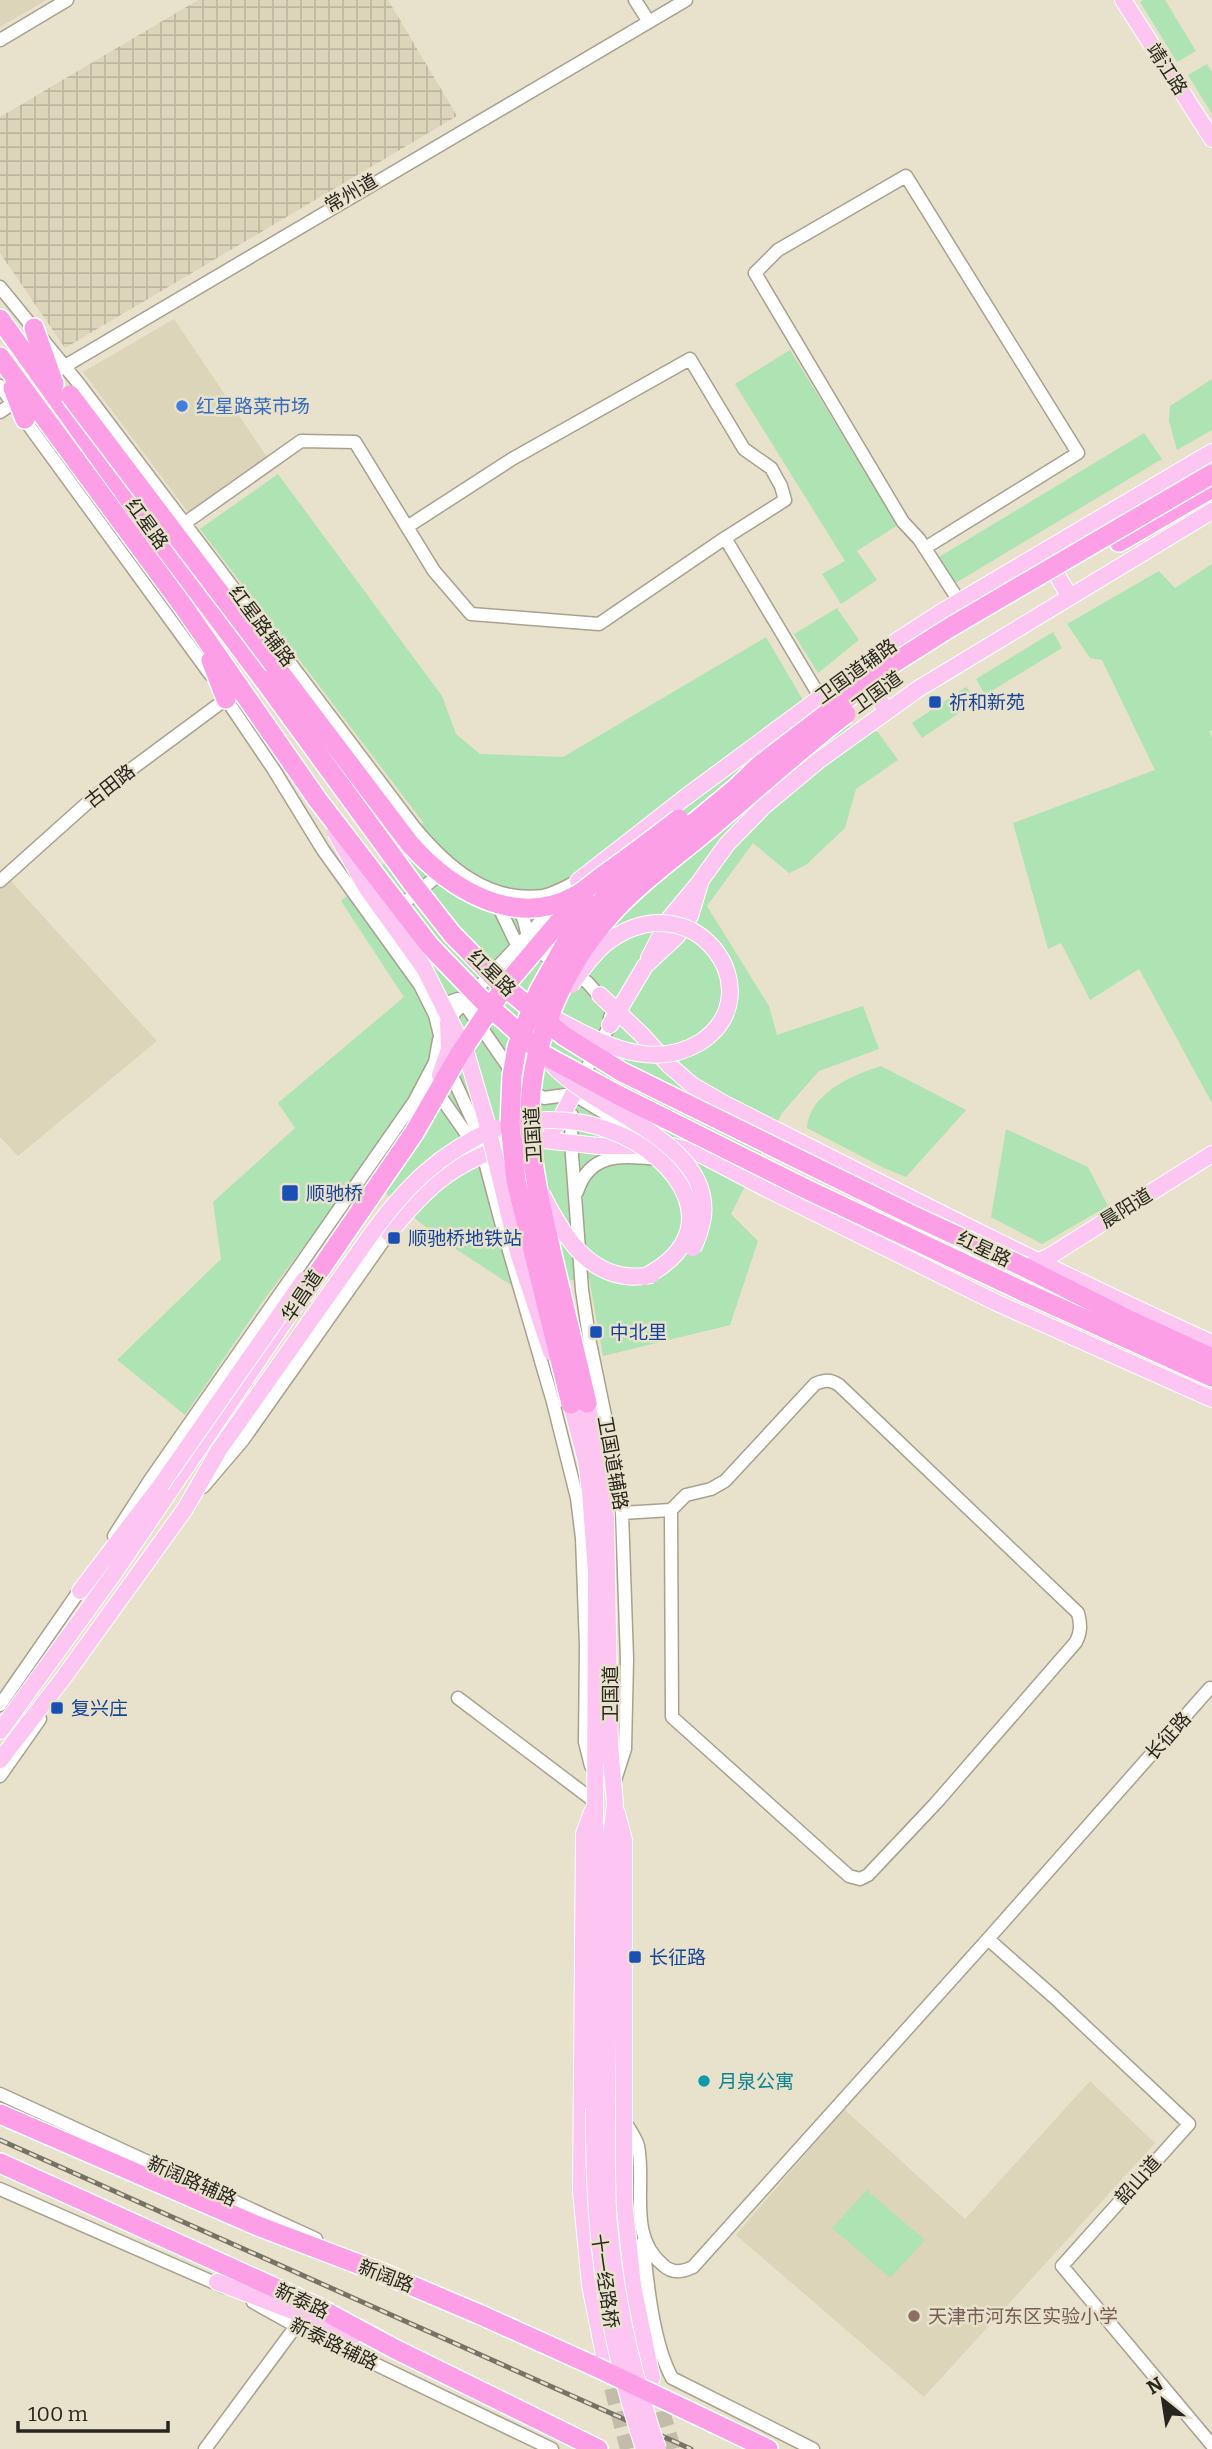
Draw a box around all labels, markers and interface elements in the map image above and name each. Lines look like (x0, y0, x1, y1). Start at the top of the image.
street label: 靖江路 (1142, 39, 1192, 99)
street label: 常州道 (321, 169, 381, 217)
place label: 红星路菜市场 (196, 395, 310, 418)
marker: 红星路菜市场 (174, 398, 190, 414)
street label: 红星路 (121, 494, 173, 554)
street label: 红星路辅路 (224, 581, 300, 671)
street label: 卫国道辅路 (811, 634, 901, 708)
street label: 卫国道 (847, 666, 907, 718)
place label: 祈和新苑 (949, 691, 1025, 714)
marker: 祈和新苑 (927, 694, 943, 710)
street label: 古田路 (80, 759, 140, 813)
street label: 红星路 (464, 945, 520, 1001)
street label: 卫国道 (520, 1106, 546, 1164)
place label: 顺驰桥 (306, 1182, 363, 1205)
marker: 顺驰桥 (280, 1183, 300, 1203)
street label: 晨阳道 (1096, 1183, 1156, 1233)
place label: 顺驰桥地铁站 (408, 1227, 522, 1250)
street label: 红星路 (953, 1227, 1015, 1271)
marker: 顺驰桥地铁站 (386, 1230, 402, 1246)
street label: 华昌道 (277, 1266, 327, 1326)
place label: 中北里 (610, 1321, 667, 1344)
marker: 中北里 (588, 1324, 604, 1340)
street label: 卫国道辅路 (593, 1414, 633, 1512)
street label: 卫国道 (599, 1665, 622, 1723)
place label: 复兴庄 (71, 1697, 128, 1720)
marker: 复兴庄 (49, 1700, 65, 1716)
street label: 长征路 (1140, 1707, 1196, 1765)
place label: 长征路 (649, 1946, 706, 1969)
marker: 长征路 (627, 1949, 643, 1965)
place label: 月泉公寓 (718, 2070, 794, 2093)
marker: 月泉公寓 (696, 2073, 712, 2089)
street label: 新阔路辅路 (144, 2151, 240, 2211)
street label: 韶山道 (1110, 2151, 1166, 2209)
street label: 十一经路桥 (587, 2232, 623, 2330)
street label: 新阔路 (355, 2255, 417, 2297)
street label: 新泰路 (271, 2279, 333, 2323)
place label: 天津市河东区实验小学 (928, 2305, 1118, 2328)
marker: 天津市河东区实验小学 (906, 2308, 922, 2324)
street label: 新泰路辅路 (286, 2313, 382, 2375)
north arrow (1128, 2365, 1198, 2435)
text: N (1143, 2372, 1167, 2399)
scale bar (18, 2390, 168, 2434)
text: 100 m (28, 2401, 88, 2427)

